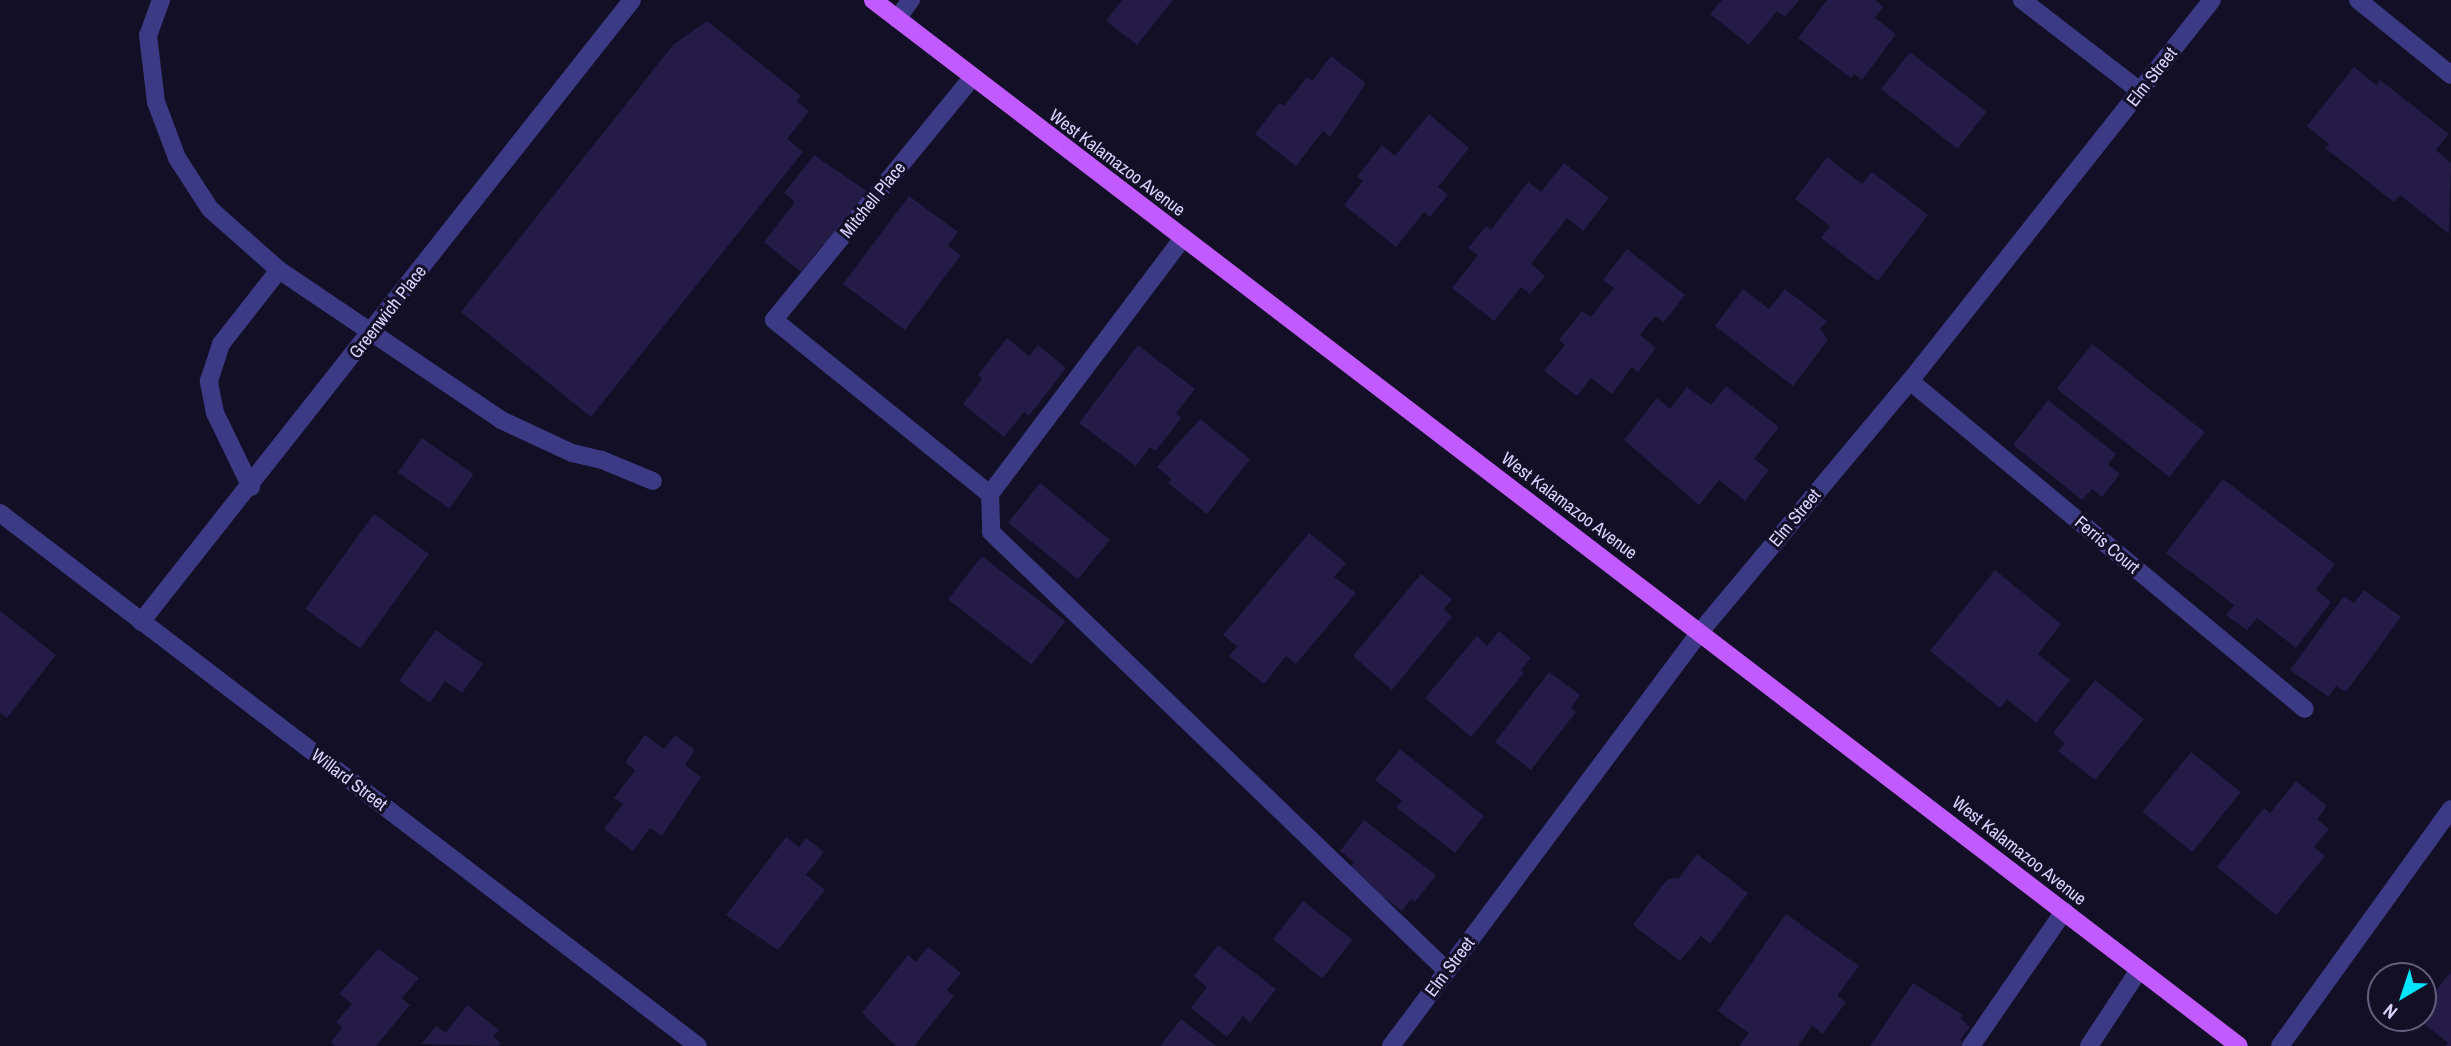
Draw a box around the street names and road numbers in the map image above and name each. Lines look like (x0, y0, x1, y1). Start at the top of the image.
street label: Elm Street (2122, 43, 2182, 111)
street label: West Kalamazoo Avenue (1045, 105, 1189, 221)
street label: Mitchell Place (836, 158, 910, 242)
street label: Greenwich Place (345, 261, 431, 363)
street label: West Kalamazoo Avenue (1497, 448, 1641, 564)
street label: Elm Street (1765, 485, 1825, 551)
street label: Ferris Court (2070, 512, 2144, 578)
street label: Willard Street (307, 744, 391, 816)
street label: West Kalamazoo Avenue (1947, 792, 2091, 910)
street label: Elm Street (1421, 933, 1479, 1001)

